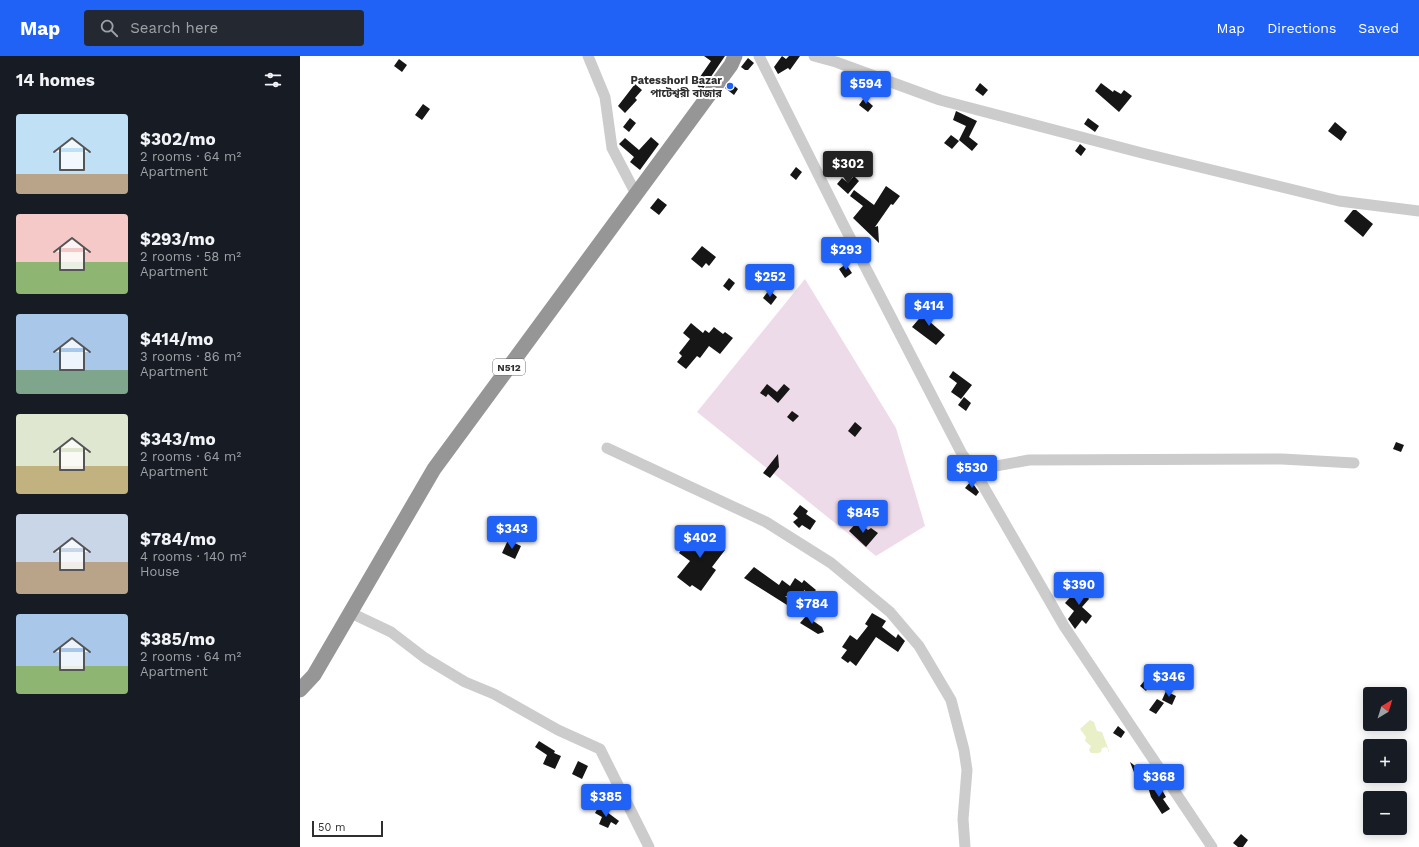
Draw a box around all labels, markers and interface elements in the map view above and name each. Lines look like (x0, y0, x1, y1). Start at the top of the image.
search box (84, 10, 364, 46)
text: Map (20, 17, 60, 40)
icon: search (98, 17, 120, 39)
text: Search here (130, 19, 218, 37)
text: Map (1217, 20, 1245, 36)
text: Directions (1267, 20, 1336, 36)
text: Saved (1358, 20, 1399, 36)
icon: filters (262, 69, 284, 91)
text: 14 homes (16, 70, 95, 90)
pin: $594 (842, 71, 890, 105)
place label: Patesshori Bazar পাটেশ্বরী বাজার (630, 74, 722, 100)
text: $594 (850, 76, 882, 91)
marker: Patesshori Bazar পাটেশ্বরী বাজার (725, 81, 735, 91)
text: $302/mo (140, 129, 216, 149)
icon: home (48, 130, 96, 178)
text: 2 rooms · 64 m² (140, 149, 241, 164)
pin: $302 (824, 151, 872, 185)
text: $302 (832, 156, 864, 171)
text: Apartment (140, 164, 208, 179)
text: $293/mo (140, 229, 215, 249)
icon: home (48, 230, 96, 278)
pin: $293 (822, 237, 870, 271)
text: $293 (830, 242, 862, 257)
text: 2 rooms · 58 m² (140, 249, 241, 264)
text: Apartment (140, 264, 208, 279)
pin: $252 (746, 264, 794, 298)
text: $252 (754, 269, 786, 284)
pin: $414 (905, 293, 953, 327)
text: $414 (914, 298, 944, 313)
text: $414/mo (140, 329, 213, 349)
icon: home (48, 330, 96, 378)
text: 3 rooms · 86 m² (140, 349, 241, 364)
road number: N512 (493, 359, 525, 375)
text: Apartment (140, 364, 208, 379)
text: $343/mo (140, 429, 216, 449)
icon: home (48, 430, 96, 478)
text: 2 rooms · 64 m² (140, 449, 241, 464)
pin: $530 (948, 455, 996, 489)
text: $530 (956, 460, 988, 475)
text: Apartment (140, 464, 208, 479)
pin: $845 (839, 500, 887, 534)
text: $845 (847, 505, 879, 520)
pin: $343 (488, 516, 536, 550)
text: $343 (496, 521, 528, 536)
pin: $402 (676, 525, 724, 559)
text: $784/mo (140, 529, 216, 549)
icon: home (48, 530, 96, 578)
text: $402 (684, 530, 716, 545)
text: 4 rooms · 140 m² (140, 549, 247, 564)
text: House (140, 564, 180, 579)
pin: $390 (1055, 572, 1103, 606)
text: $390 (1063, 577, 1095, 592)
pin: $784 (788, 591, 836, 625)
text: $784 (796, 596, 828, 611)
text: $385/mo (140, 629, 215, 649)
icon: home (48, 630, 96, 678)
text: 2 rooms · 64 m² (140, 649, 241, 664)
text: Apartment (140, 664, 208, 679)
pin: $346 (1145, 664, 1193, 698)
text: $346 (1153, 669, 1185, 684)
north arrow (1363, 687, 1407, 731)
map controls (1363, 687, 1407, 835)
button: + (1363, 739, 1407, 783)
pin: $368 (1135, 764, 1183, 798)
text: $368 (1143, 769, 1175, 784)
pin: $385 (582, 784, 630, 818)
text: $385 (590, 789, 622, 804)
button: − (1363, 791, 1407, 835)
scale bar (312, 819, 383, 838)
text: 50 m (318, 821, 345, 834)

